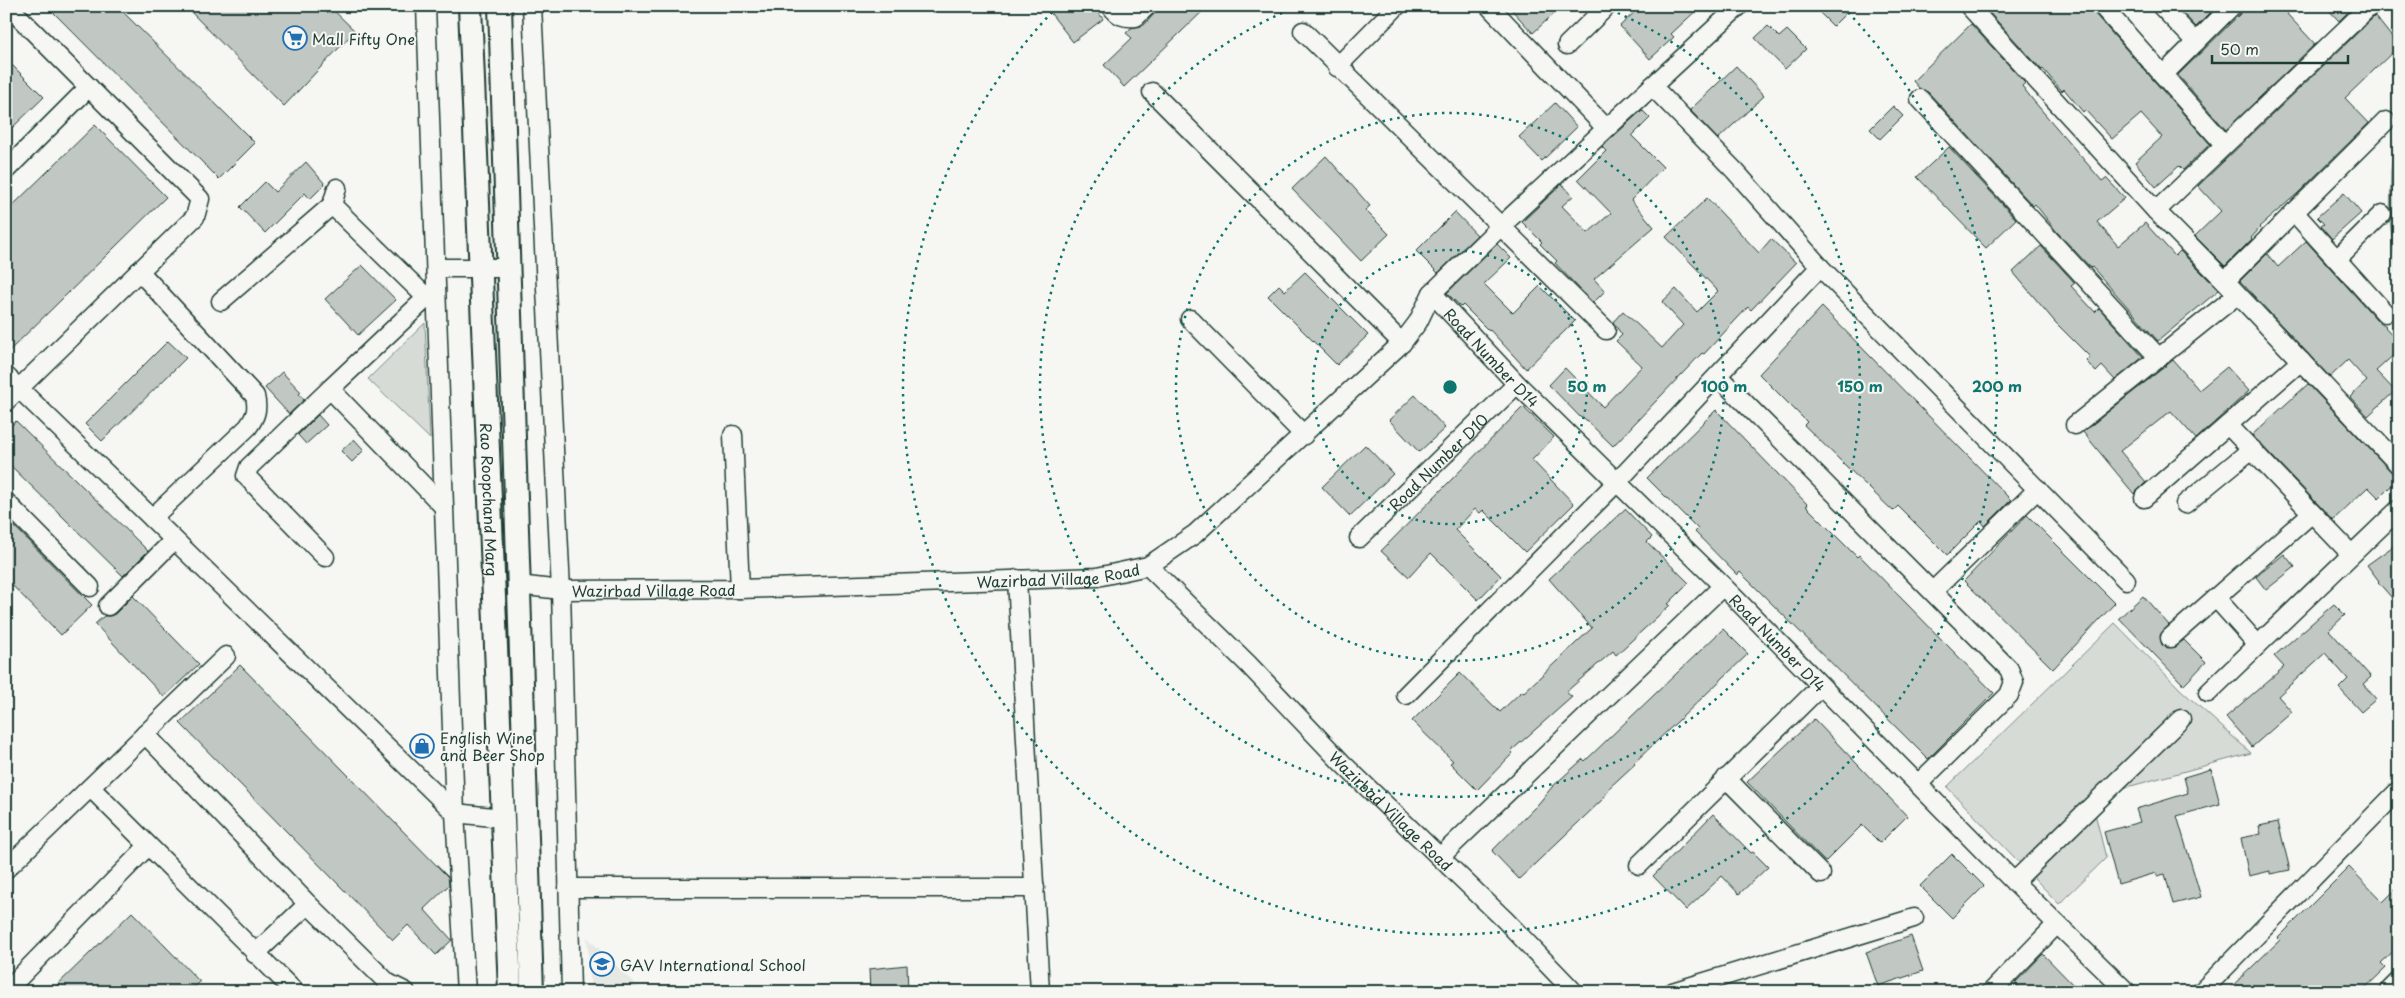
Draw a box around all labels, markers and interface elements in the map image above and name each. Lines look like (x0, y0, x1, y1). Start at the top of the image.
supermarket icon: Mall Fifty One (282, 25, 308, 51)
place label: Mall Fifty One (312, 27, 415, 50)
scale bar (2212, 32, 2349, 64)
text: 50 m (2220, 37, 2259, 60)
street label: Road Number D14 (1439, 302, 1545, 412)
text: 50 m (1568, 374, 1606, 397)
text: 100 m (1701, 374, 1747, 397)
text: 150 m (1837, 374, 1883, 397)
text: 200 m (1972, 374, 2022, 397)
centre of rings (1441, 378, 1459, 396)
street label: Road Number D10 (1383, 407, 1493, 515)
street label: Rao Roopchand Marg (475, 422, 505, 577)
street label: Wazirbad Village Road (976, 557, 1142, 593)
street label: Wazirbad Village Road (572, 578, 736, 601)
street label: Road Number D14 (1725, 588, 1832, 697)
place label: English Wine and Beer Shop (440, 726, 545, 766)
shop icon: English Wine and Beer Shop (409, 733, 435, 759)
street label: Wazirbad Village Road (1324, 745, 1458, 876)
school or university icon: GAV International School (589, 951, 615, 977)
place label: GAV International School (620, 953, 806, 976)

